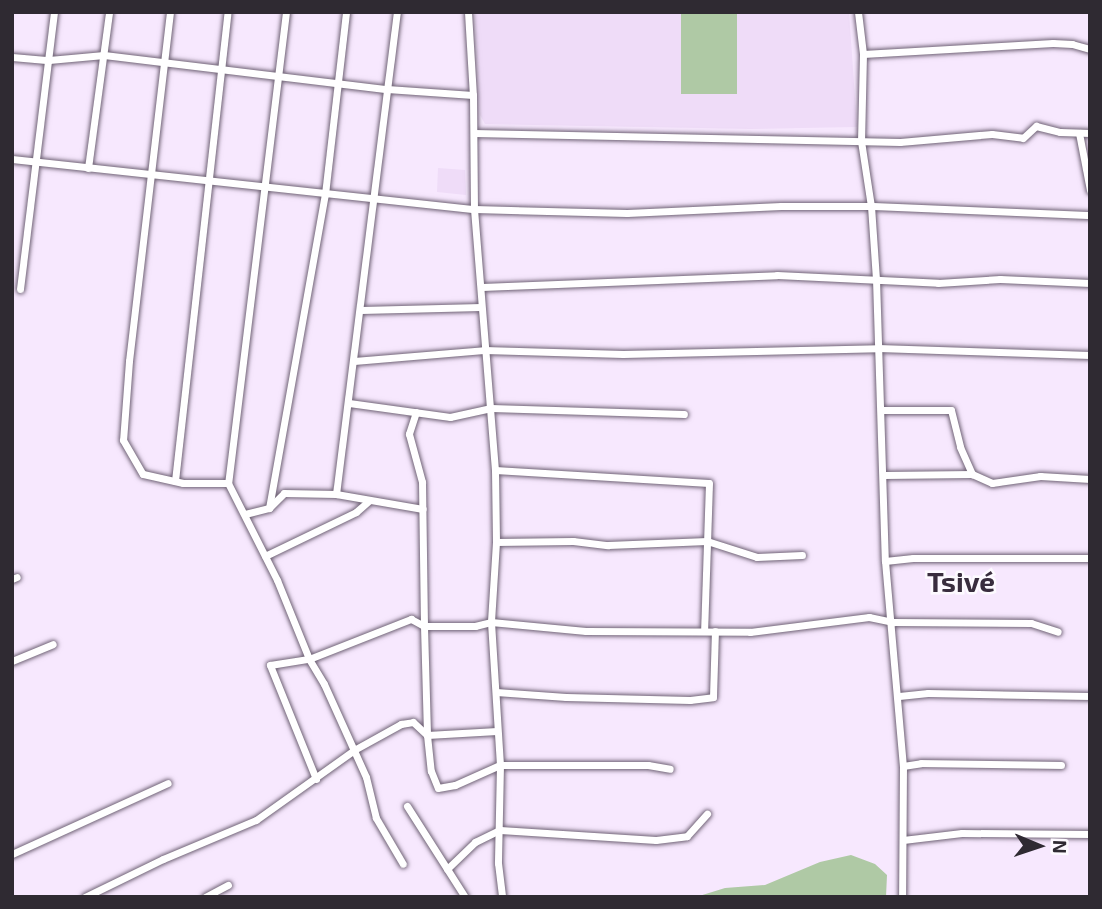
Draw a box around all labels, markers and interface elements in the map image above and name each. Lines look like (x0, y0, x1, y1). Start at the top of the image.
district label: Tsivé (927, 564, 995, 598)
north arrow (1004, 811, 1074, 881)
text: N (1049, 839, 1072, 854)

